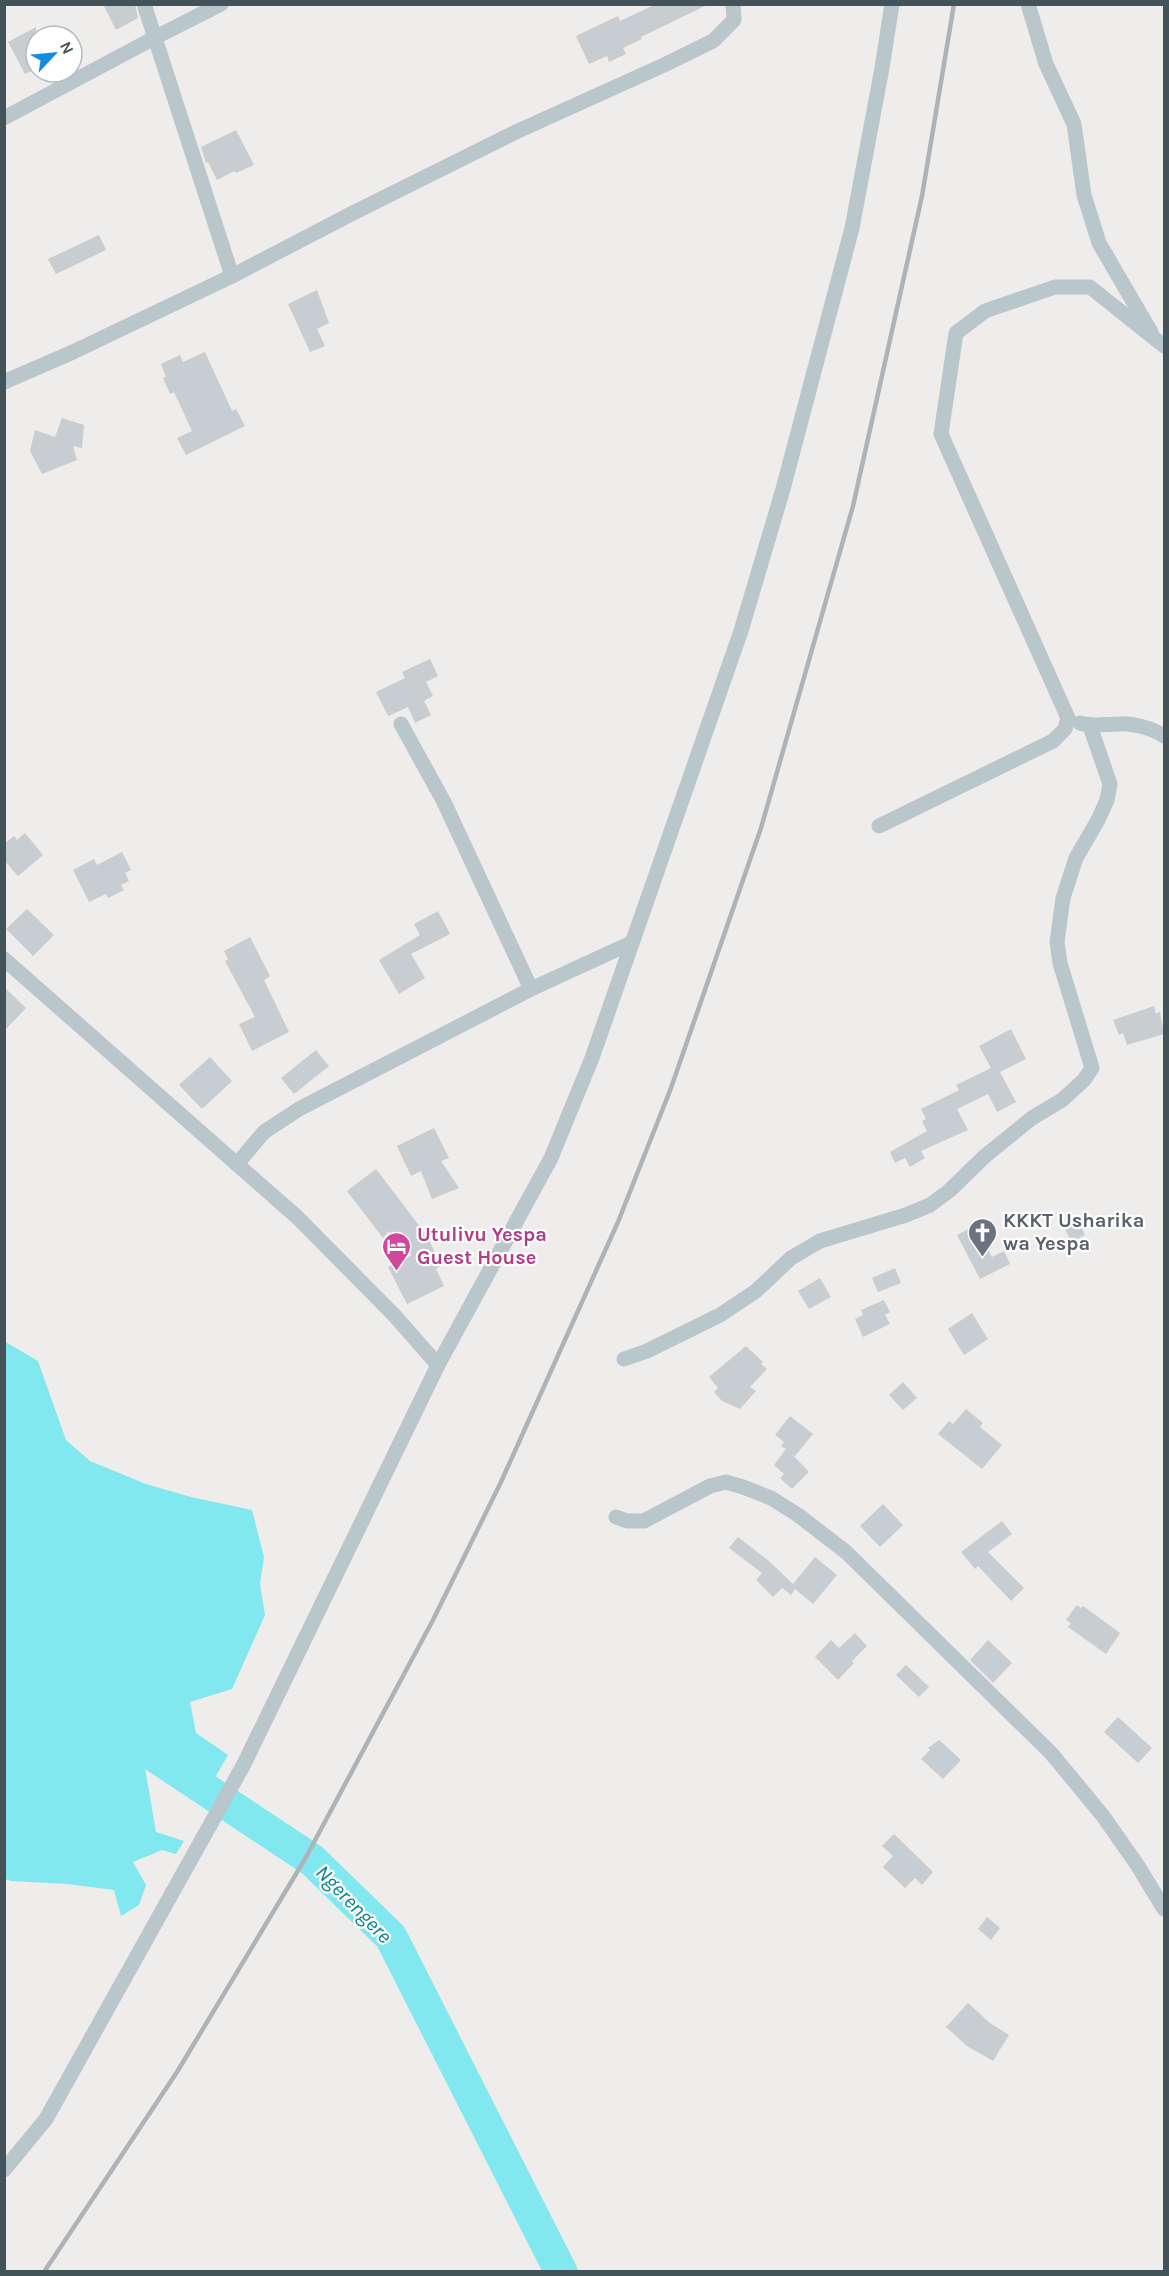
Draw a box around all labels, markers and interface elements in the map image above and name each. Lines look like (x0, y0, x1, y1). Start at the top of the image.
north arrow (24, 24, 84, 84)
text: N (56, 38, 78, 57)
place label: KKKT Usharika wa Yespa (1003, 1209, 1144, 1255)
church icon: KKKT Usharika wa Yespa (966, 1216, 998, 1258)
place label: Utulivu Yespa Guest House (417, 1223, 547, 1269)
hotel icon: Utulivu Yespa Guest House (380, 1230, 412, 1272)
water label: Ngerengere (311, 1860, 397, 1948)

